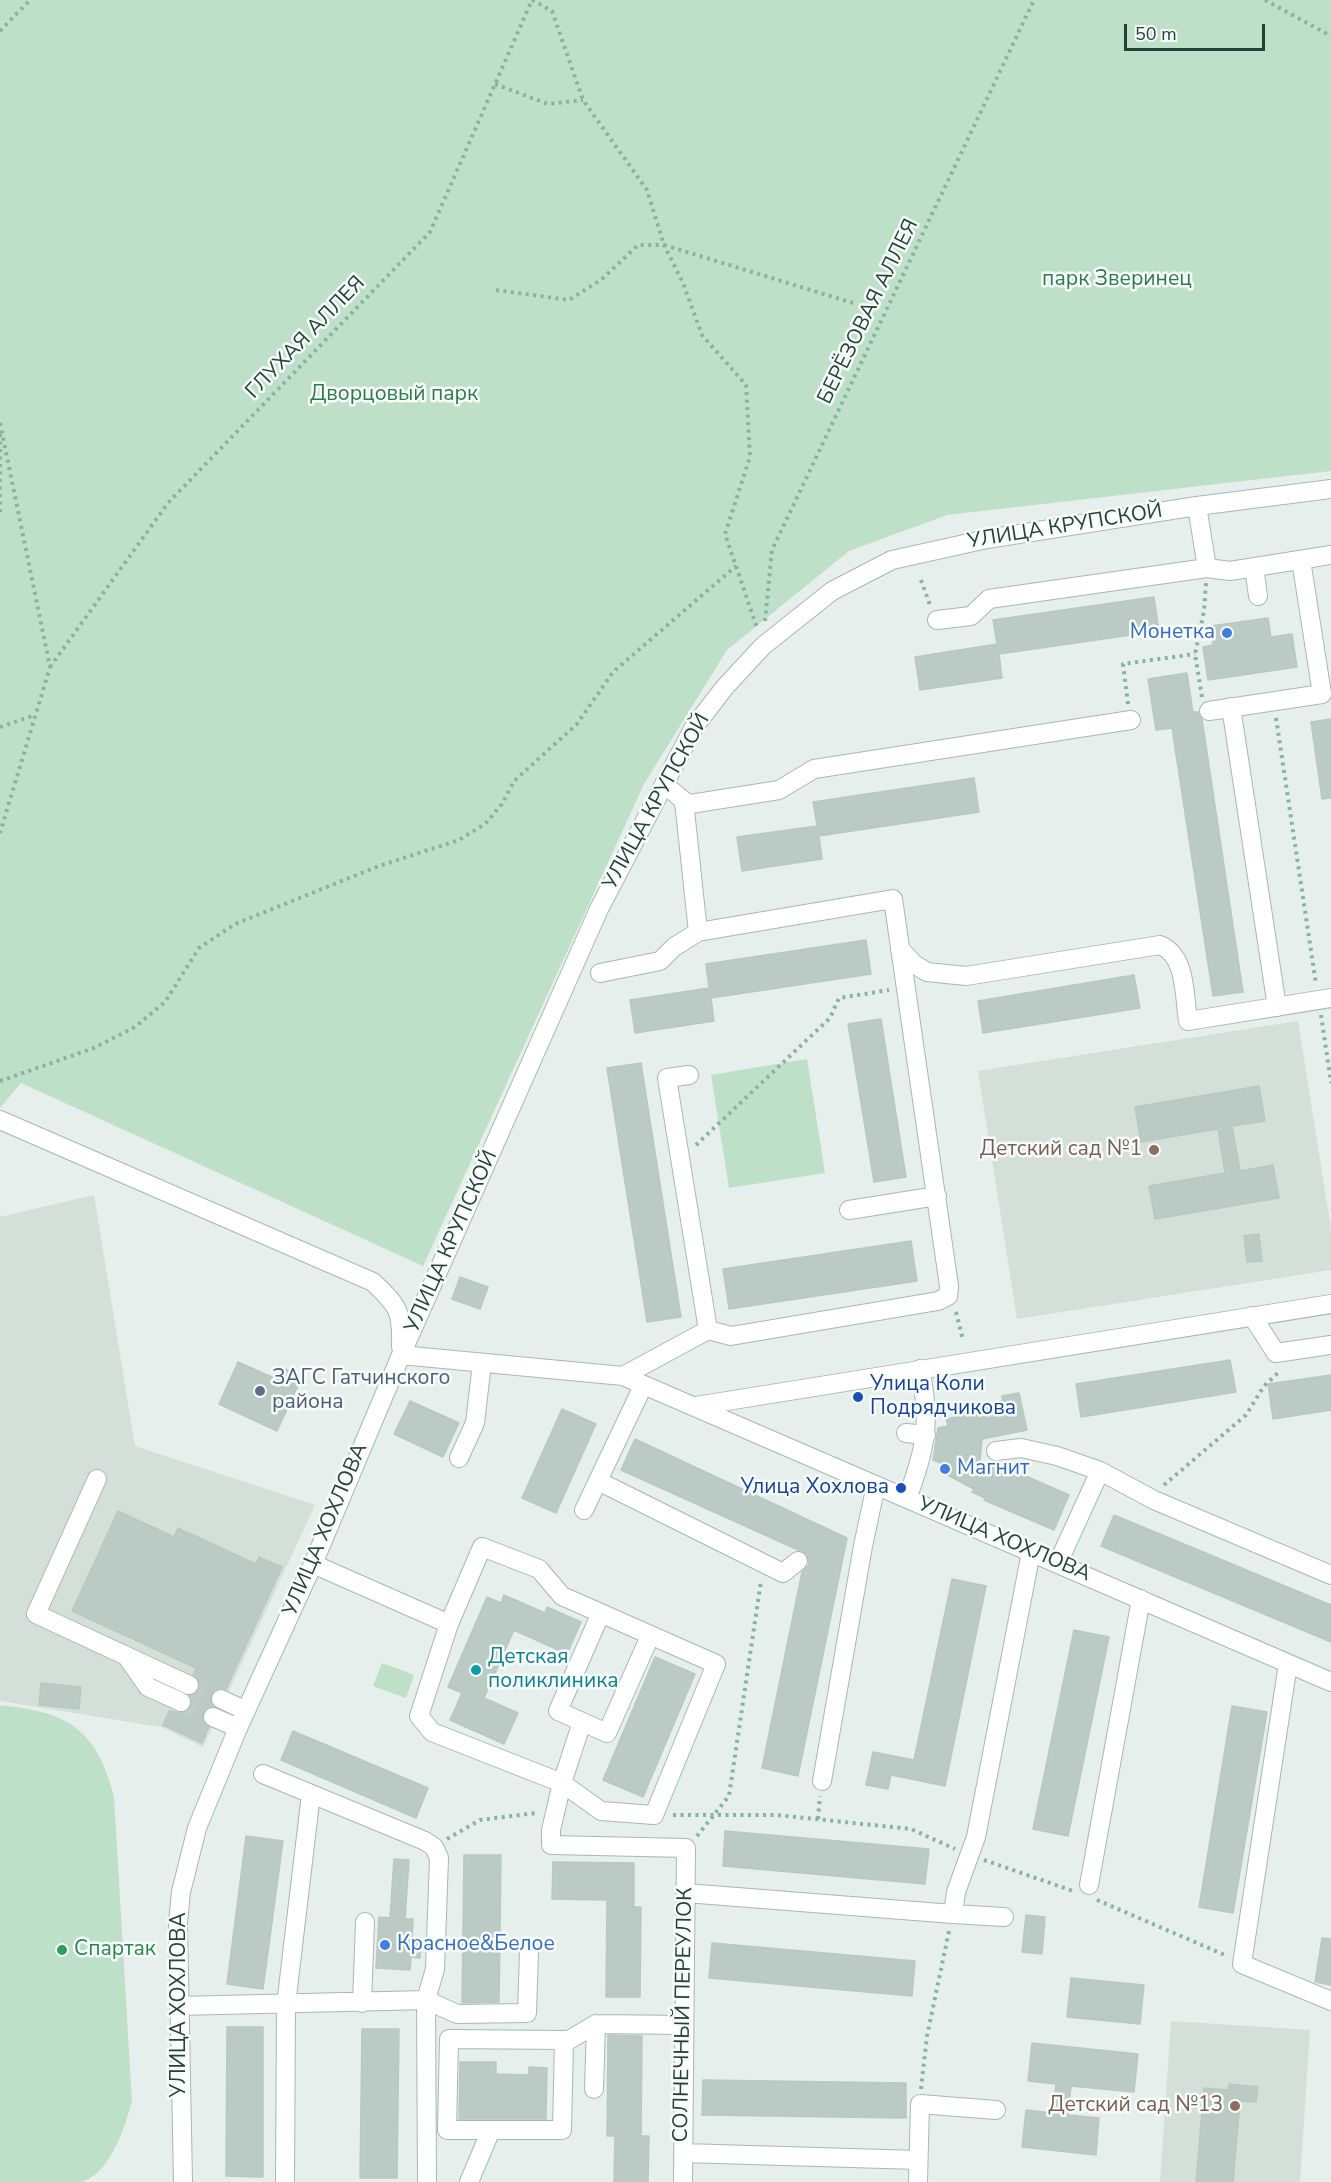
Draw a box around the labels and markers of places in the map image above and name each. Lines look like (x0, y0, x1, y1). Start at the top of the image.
place label: Монетка (1130, 620, 1215, 646)
marker: Монетка (1220, 626, 1234, 640)
place label: Детский сад №1 (980, 1137, 1142, 1163)
marker: Детский сад №1 (1147, 1143, 1161, 1157)
place label: ЗАГС Гатчинского района (272, 1366, 450, 1416)
place label: Улица Коли Подрядчикова (870, 1372, 1016, 1422)
marker: ЗАГС Гатчинского района (253, 1384, 267, 1398)
marker: Улица Коли Подрядчикова (851, 1390, 865, 1404)
place label: Магнит (957, 1456, 1029, 1482)
marker: Магнит (938, 1462, 952, 1476)
place label: Улица Хохлова (740, 1475, 889, 1501)
marker: Улица Хохлова (894, 1481, 908, 1495)
place label: Детская поликлиника (488, 1645, 619, 1695)
marker: Детская поликлиника (469, 1663, 483, 1677)
place label: Красное&Белое (397, 1932, 555, 1958)
place label: Спартак (74, 1937, 156, 1963)
marker: Красное&Белое (378, 1938, 392, 1952)
marker: Спартак (55, 1943, 69, 1957)
place label: Детский сад №13 (1048, 2093, 1223, 2119)
marker: Детский сад №13 (1228, 2099, 1242, 2113)

